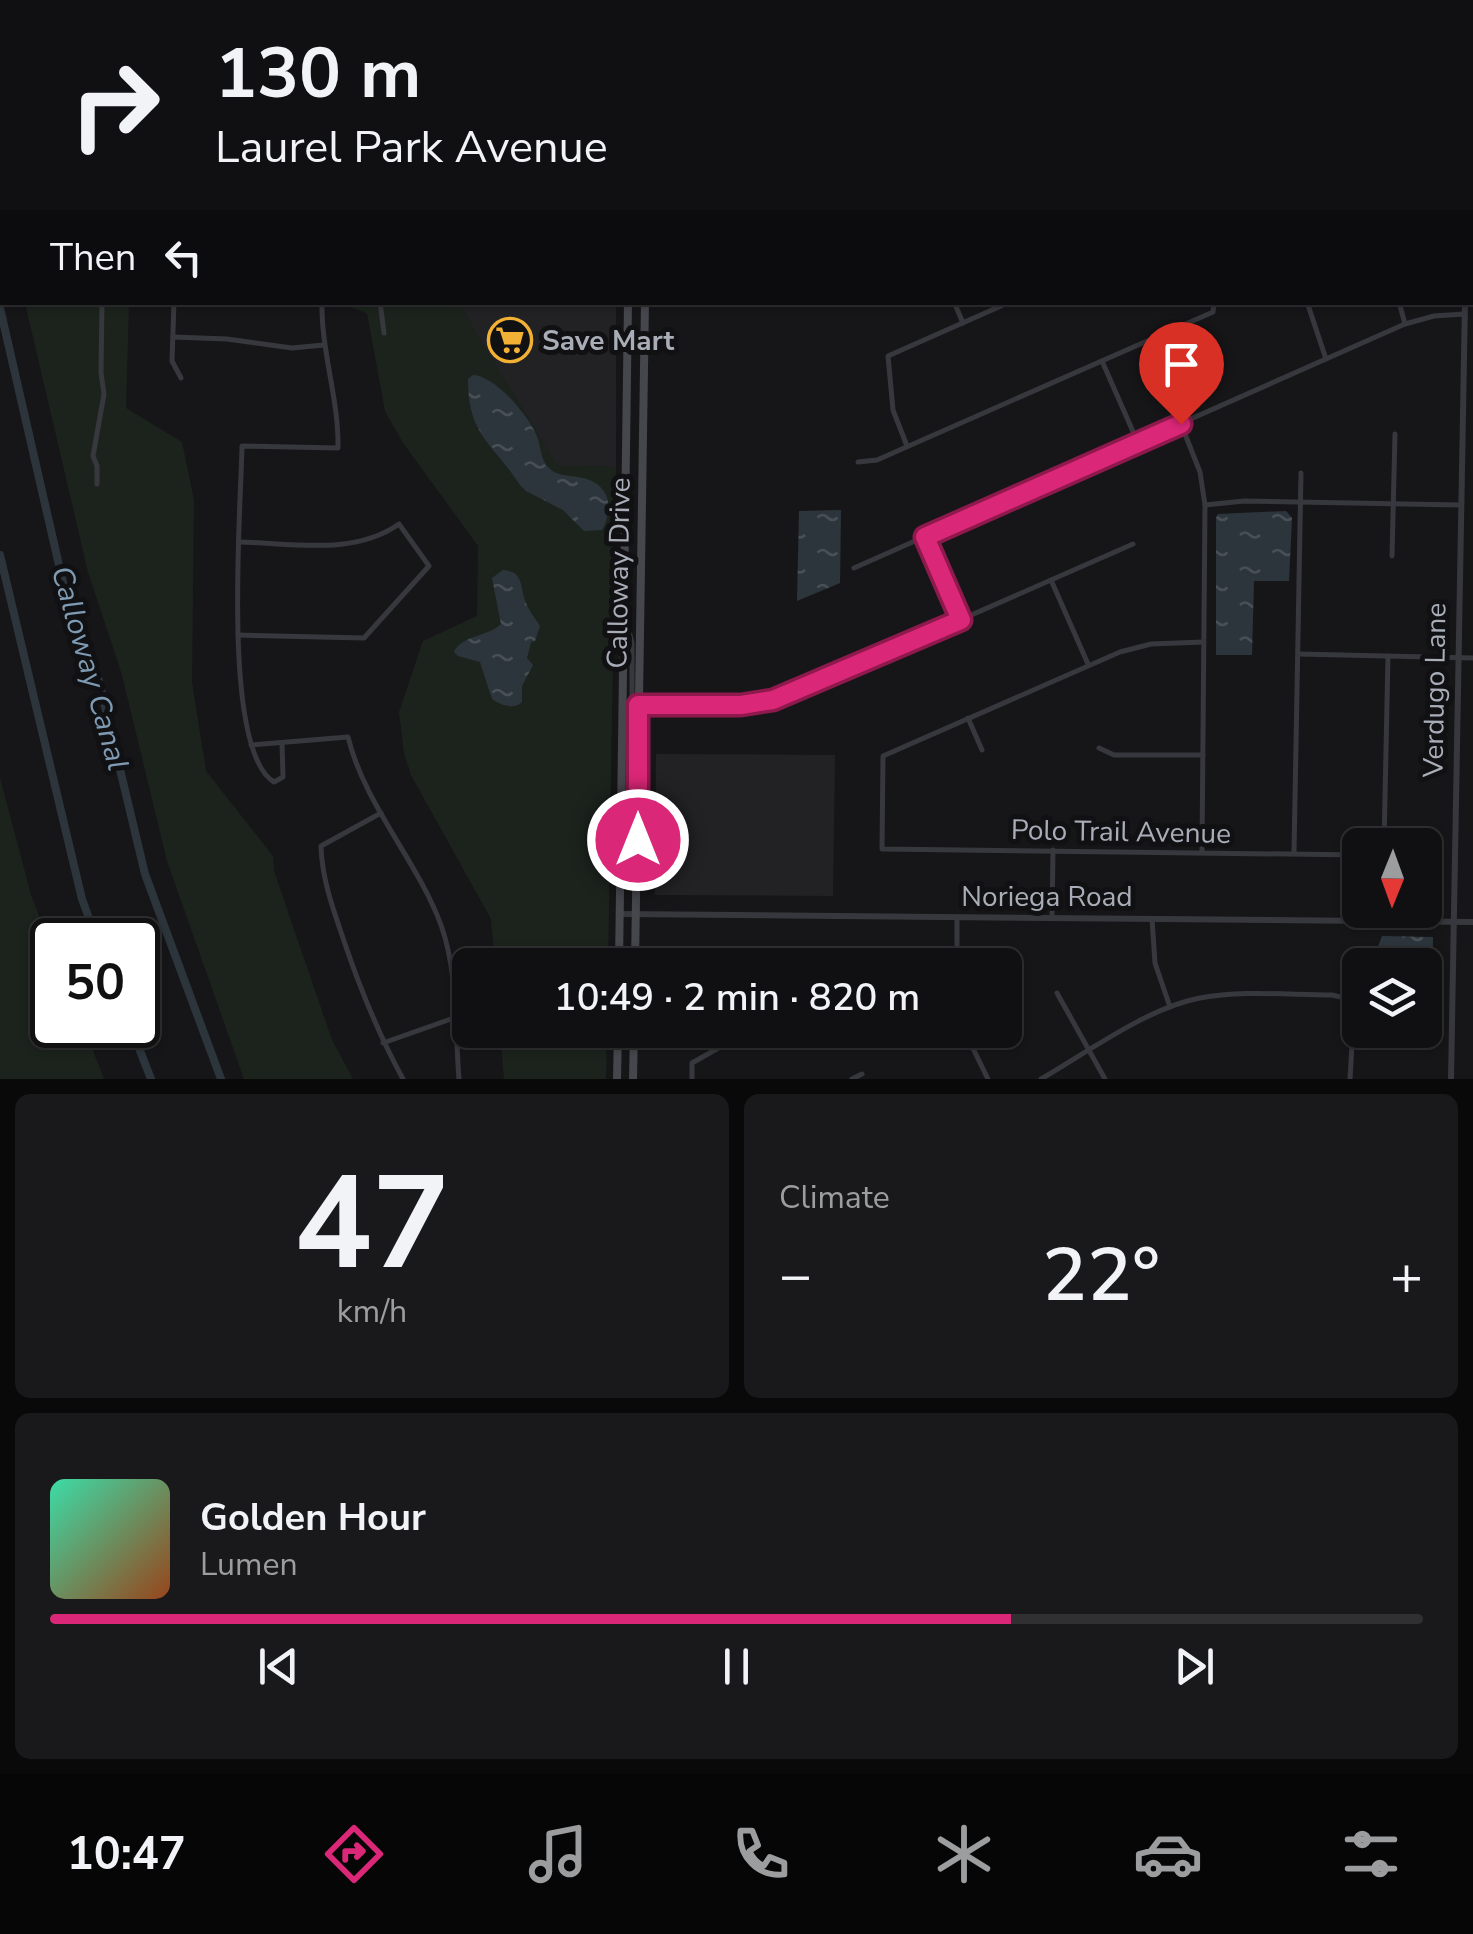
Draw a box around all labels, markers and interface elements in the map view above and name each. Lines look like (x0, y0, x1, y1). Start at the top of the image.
text: 130 m (215, 26, 421, 122)
icon: right (50, 40, 180, 170)
text: Laurel Park Avenue (215, 117, 608, 178)
icon: left (156, 230, 211, 285)
text: Then (50, 232, 136, 283)
supermarket icon: Save Mart (487, 317, 533, 363)
place label: Save Mart (542, 322, 674, 360)
pin (1139, 322, 1224, 425)
icon: arrive (1154, 337, 1209, 392)
street label: Calloway Drive (598, 477, 640, 669)
water label: Calloway Canal (41, 561, 138, 775)
street label: Verdugo Lane (1414, 602, 1456, 779)
position arrow (586, 788, 690, 892)
street label: Polo Trail Avenue (1011, 811, 1231, 853)
north arrow (1342, 828, 1442, 928)
map controls (1342, 828, 1442, 1048)
street label: Noriega Road (961, 878, 1133, 916)
speed limit sign: 50 (30, 918, 160, 1048)
button: layers (1342, 948, 1442, 1048)
text: 10:49 · 2 min · 820 m (554, 972, 920, 1023)
text: 47 (294, 1136, 450, 1313)
text: Climate (779, 1176, 890, 1219)
text: 22° (1042, 1224, 1160, 1326)
text: − (779, 1238, 812, 1313)
text: + (1390, 1238, 1423, 1313)
text: km/h (337, 1290, 407, 1333)
text: Golden Hour (200, 1492, 426, 1543)
text: Lumen (200, 1543, 298, 1586)
icon: previous (251, 1639, 306, 1694)
icon: pause (709, 1639, 764, 1694)
icon: next (1167, 1639, 1222, 1694)
icon: directions (319, 1819, 389, 1889)
icon: music (523, 1819, 593, 1889)
icon: phone (726, 1819, 796, 1889)
icon: climate (929, 1819, 999, 1889)
icon: car (1133, 1819, 1203, 1889)
icon: filters (1336, 1819, 1406, 1889)
text: 10:47 (67, 1824, 186, 1885)

